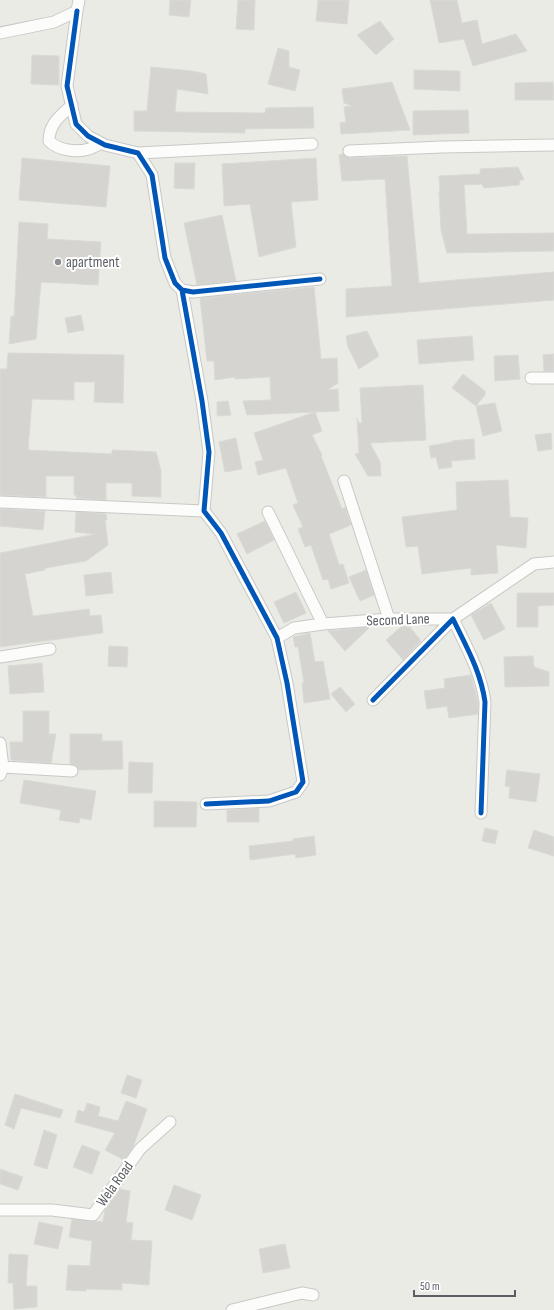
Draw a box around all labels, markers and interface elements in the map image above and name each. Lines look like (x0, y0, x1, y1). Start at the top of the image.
place label: apartment (66, 253, 120, 272)
marker: apartment (53, 257, 63, 267)
street label: Second Lane (366, 609, 430, 631)
street label: Wela Road (92, 1158, 138, 1210)
scale bar (414, 1272, 515, 1298)
text: 50 m (420, 1279, 440, 1294)

